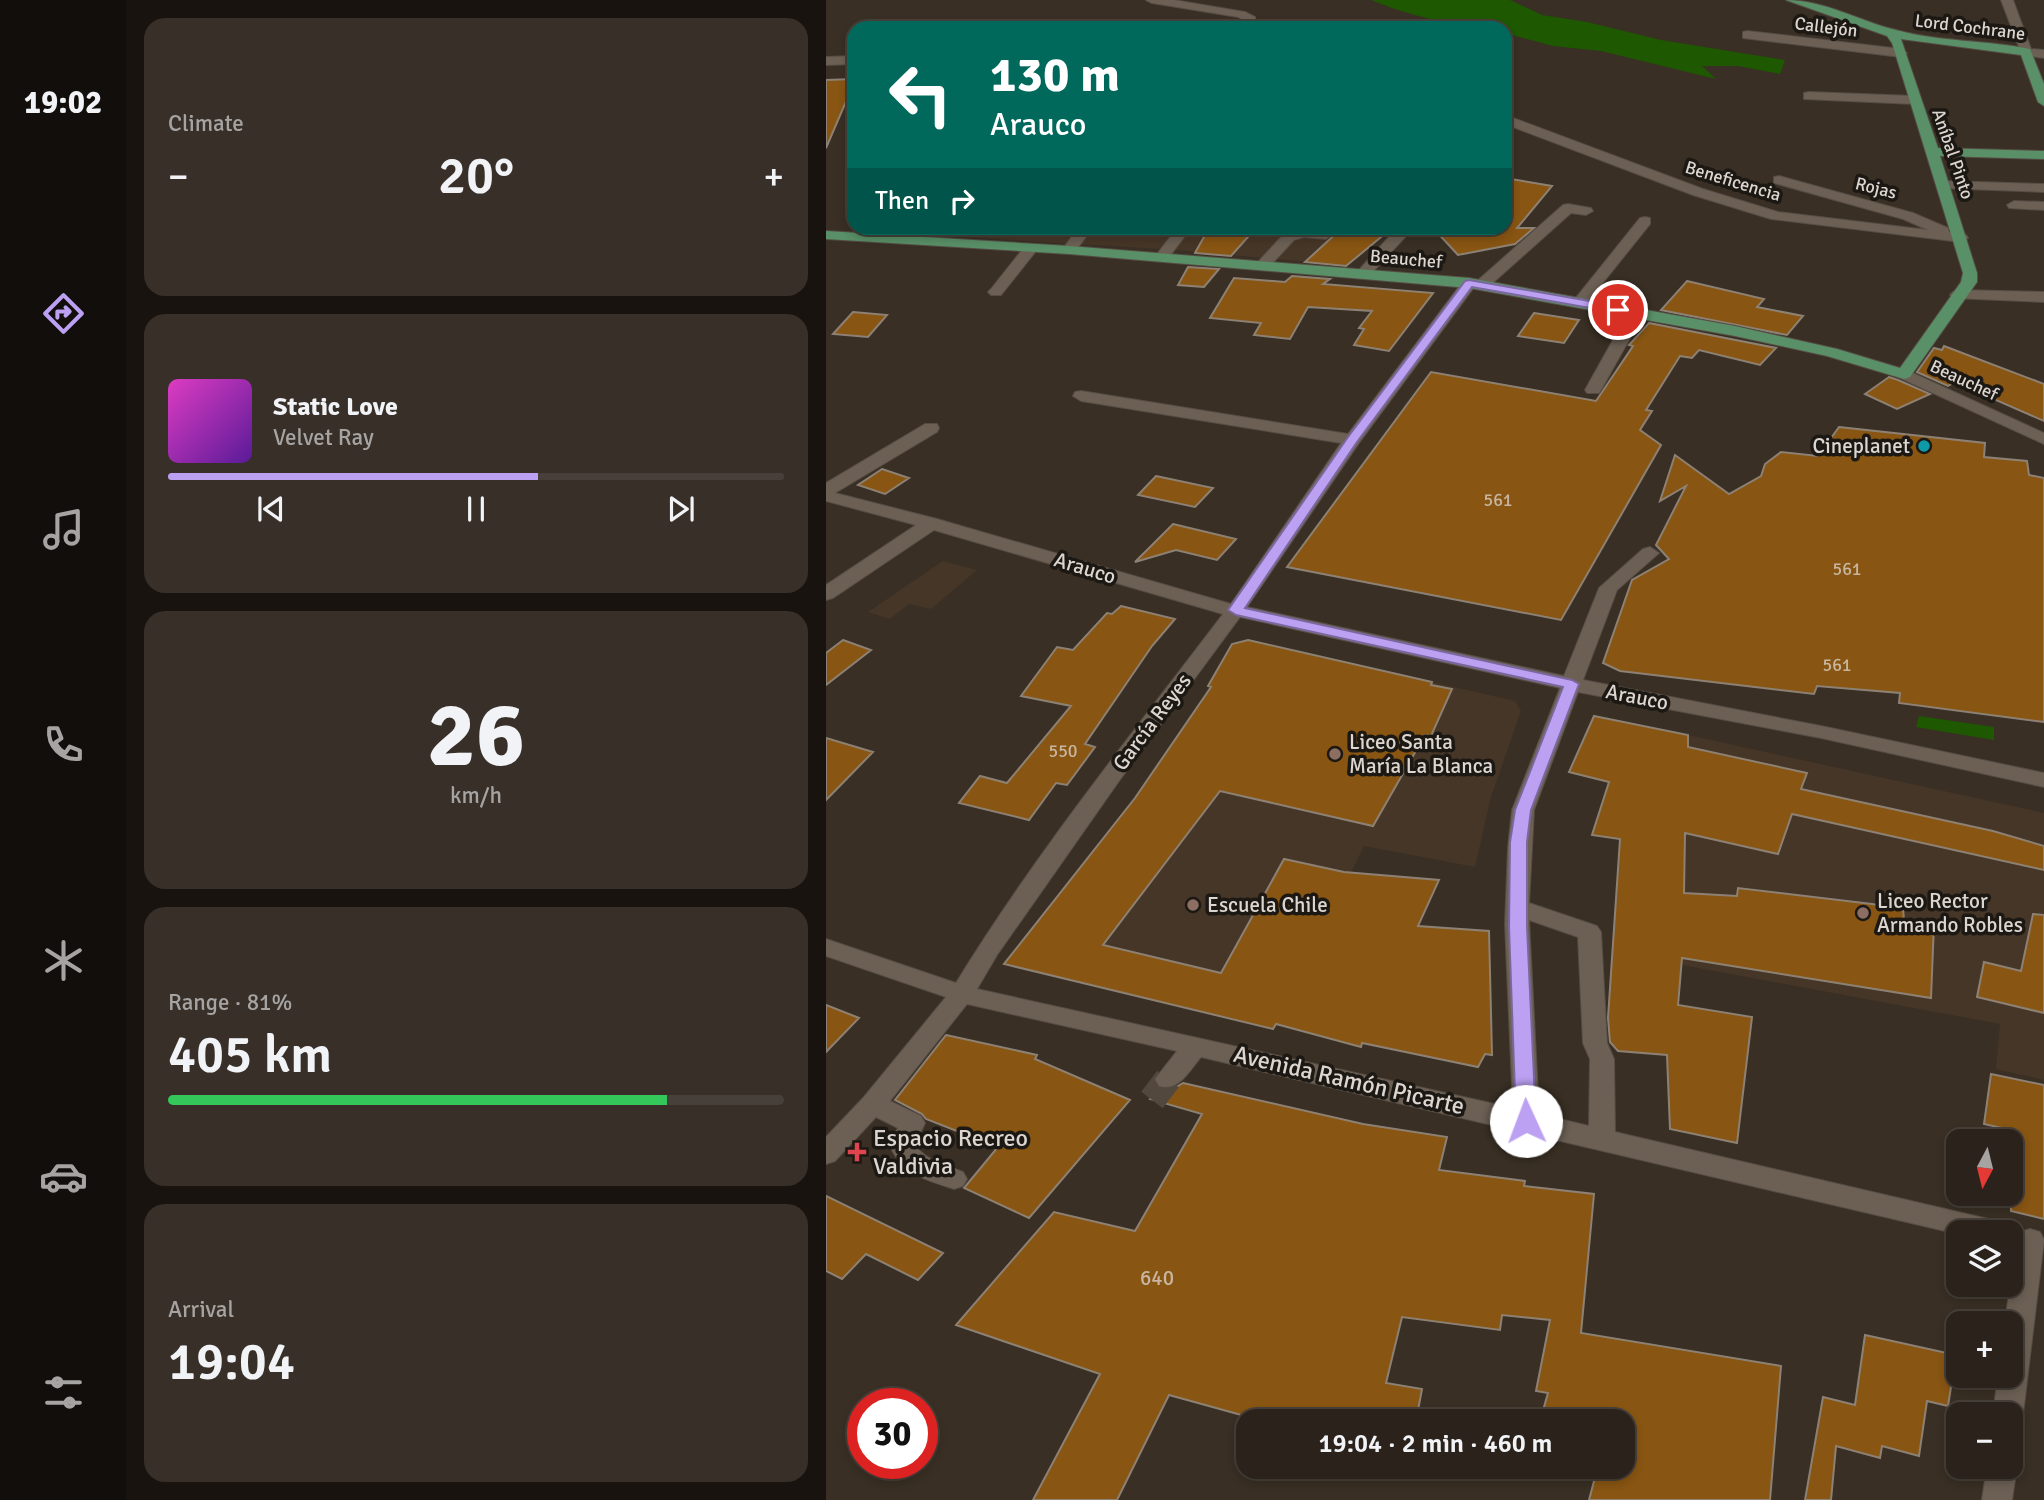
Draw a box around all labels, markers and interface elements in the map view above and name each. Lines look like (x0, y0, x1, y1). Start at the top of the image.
street label: Lord Cochrane (1914, 9, 2026, 45)
street label: Callejón (1793, 12, 1859, 42)
text: 130 m (990, 45, 1120, 105)
icon: left (875, 49, 966, 140)
text: 19:02 (24, 83, 102, 122)
text: Arauco (990, 105, 1086, 144)
street label: Aníbal Pinto (1927, 106, 1979, 202)
text: Climate (168, 109, 244, 138)
text: 20° (438, 144, 514, 208)
text: − (168, 153, 189, 200)
text: + (763, 153, 784, 200)
street label: Beneficencia (1682, 156, 1784, 206)
street label: Rojas (1853, 172, 1899, 204)
icon: right (943, 182, 981, 220)
text: Then (875, 185, 929, 217)
street label: Beauchef (1369, 245, 1444, 273)
pin (1588, 280, 1648, 340)
icon: directions (39, 289, 88, 338)
icon: arrive (1599, 291, 1637, 329)
street label: Beauchef (1927, 355, 2002, 406)
text: Static Love (273, 391, 398, 423)
text: Velvet Ray (273, 423, 374, 452)
place label: Cineplanet (1812, 433, 1910, 459)
marker: Cineplanet (1916, 438, 1932, 454)
house number: 561 (1483, 489, 1513, 511)
icon: previous (252, 490, 290, 528)
icon: pause (457, 490, 495, 528)
icon: next (662, 490, 700, 528)
icon: music (39, 505, 88, 554)
street label: Arauco (1051, 546, 1119, 590)
house number: 561 (1832, 558, 1862, 580)
house number: 561 (1822, 654, 1852, 676)
street label: García Reyes (1107, 668, 1197, 776)
street label: Arauco (1603, 678, 1671, 716)
text: 26 (427, 679, 525, 792)
icon: phone (39, 720, 88, 769)
place label: Liceo Santa María La Blanca (1349, 729, 1493, 779)
house number: 550 (1048, 740, 1078, 762)
marker: Liceo Santa María La Blanca (1327, 746, 1343, 762)
text: km/h (450, 781, 502, 810)
place label: Liceo Rector Armando Robles (1877, 888, 2023, 938)
place label: Escuela Chile (1207, 892, 1328, 918)
marker: Escuela Chile (1185, 897, 1201, 913)
marker: Liceo Rector Armando Robles (1855, 905, 1871, 921)
icon: climate (39, 936, 88, 985)
text: Range · 81% (168, 988, 292, 1017)
text: 405 km (168, 1023, 332, 1087)
street label: Avenida Ramón Picarte (1231, 1039, 1467, 1121)
position arrow (1489, 1084, 1563, 1158)
place label: Espacio Recreo Valdivia (873, 1123, 1028, 1181)
north arrow (1946, 1129, 2023, 1206)
map controls (1946, 1129, 2023, 1479)
marker: Espacio Recreo Valdivia (847, 1142, 867, 1162)
icon: car (39, 1152, 88, 1201)
button: layers (1946, 1220, 2023, 1297)
house number: 640 (1140, 1265, 1174, 1291)
text: Arrival (168, 1295, 234, 1324)
button: + (1946, 1311, 2023, 1388)
text: 19:04 (168, 1330, 295, 1394)
icon: filters (39, 1368, 88, 1417)
speed limit sign: 30 (847, 1388, 938, 1479)
button: − (1946, 1402, 2023, 1479)
text: 19:04 · 2 min · 460 m (1319, 1428, 1552, 1460)

